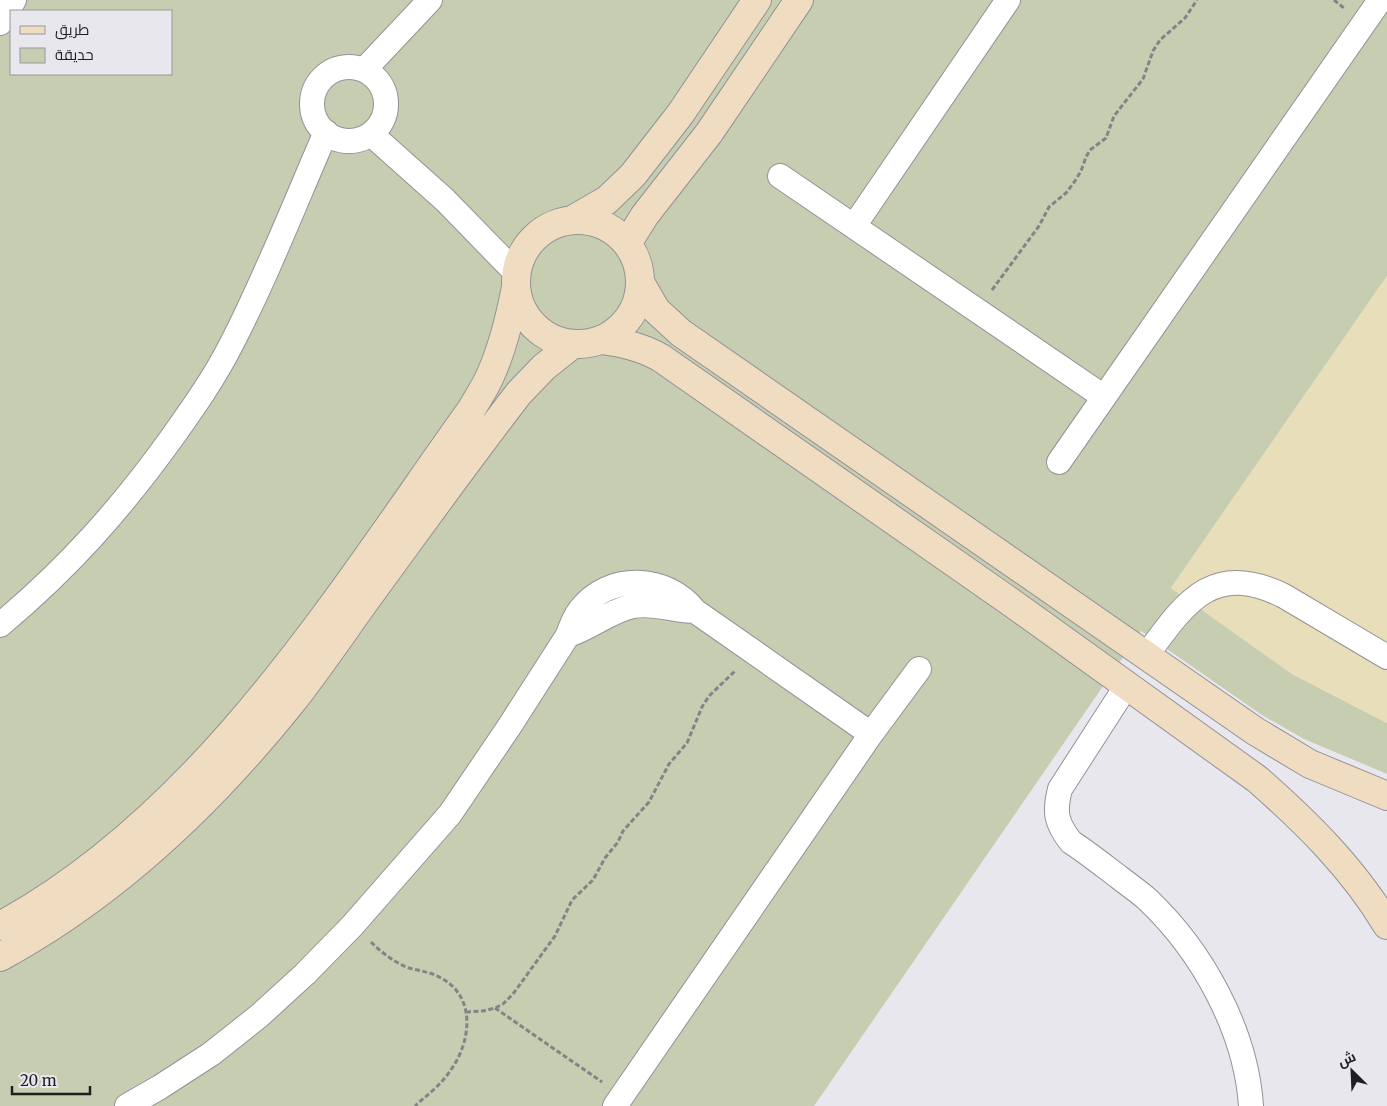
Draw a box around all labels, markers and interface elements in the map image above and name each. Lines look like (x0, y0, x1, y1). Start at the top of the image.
legend (10, 10, 172, 75)
text: طريق (55, 20, 89, 40)
text: حديقة (55, 45, 94, 64)
north arrow (1327, 1046, 1377, 1096)
text: ش (1335, 1047, 1359, 1071)
scale bar (12, 1064, 90, 1096)
text: 20 m (20, 1071, 57, 1090)

